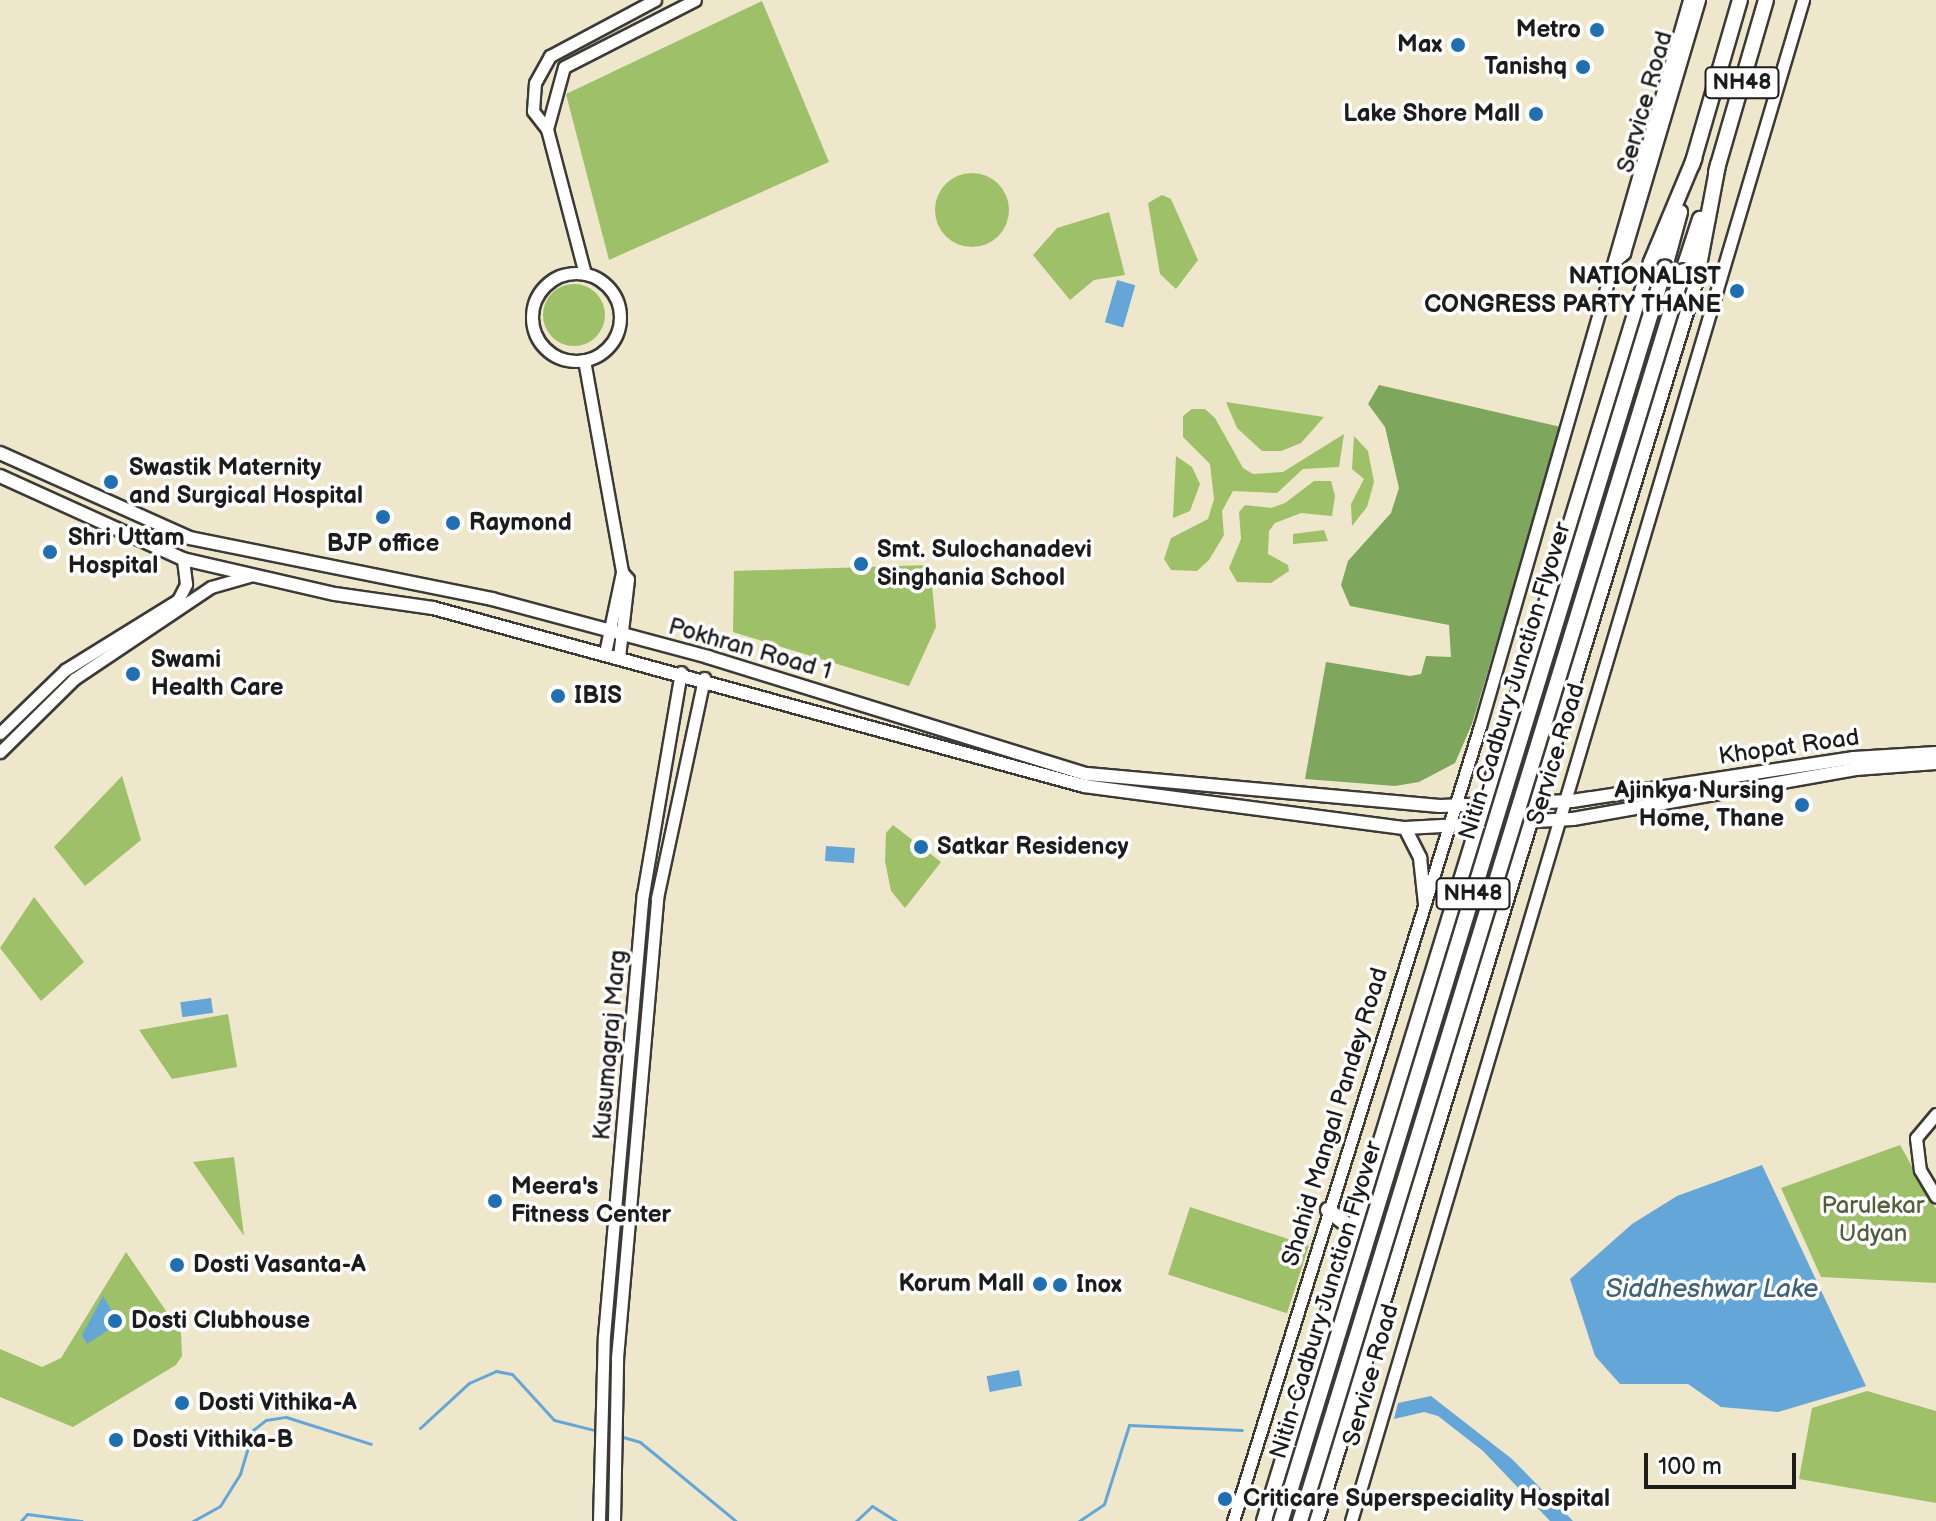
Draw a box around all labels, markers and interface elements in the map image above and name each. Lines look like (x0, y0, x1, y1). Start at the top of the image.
place label: Metro (1516, 16, 1581, 44)
marker: Metro (1588, 21, 1606, 39)
street label: Service Road (1611, 28, 1679, 176)
place label: Max (1397, 31, 1442, 59)
marker: Max (1449, 36, 1467, 54)
place label: Tanishq (1484, 53, 1567, 81)
marker: Tanishq (1574, 58, 1592, 76)
road number: NH48 (1704, 65, 1780, 101)
place label: Lake Shore Mall (1343, 100, 1520, 128)
marker: Lake Shore Mall (1527, 105, 1545, 123)
place label: NATIONALIST CONGRESS PARTY THANE (1424, 263, 1721, 319)
marker: NATIONALIST CONGRESS PARTY THANE (1728, 282, 1746, 300)
place label: Swastik Maternity and Surgical Hospital (129, 454, 363, 510)
marker: Swastik Maternity and Surgical Hospital (100, 471, 122, 493)
marker: BJP office (374, 508, 392, 526)
place label: Raymond (469, 509, 572, 537)
marker: Raymond (444, 514, 462, 532)
street label: Nitin-Cadbury Junction Flyover (1452, 517, 1578, 845)
place label: Shri Uttam Hospital (68, 524, 185, 580)
place label: BJP office (327, 530, 439, 558)
place label: Smt. Sulochanadevi Singhania School (877, 536, 1092, 592)
marker: Shri Uttam Hospital (39, 541, 61, 563)
marker: Smt. Sulochanadevi Singhania School (852, 555, 870, 573)
street label: Pokhran Road 1 (665, 612, 835, 686)
place label: Swami Health Care (151, 646, 284, 702)
marker: Swami Health Care (122, 663, 144, 685)
street label: Service Road (1521, 680, 1591, 828)
place label: IBIS (574, 682, 622, 710)
marker: IBIS (549, 687, 567, 705)
street label: Khopat Road (1717, 723, 1861, 771)
place label: Ajinkya Nursing Home, Thane (1614, 777, 1784, 833)
marker: Ajinkya Nursing Home, Thane (1791, 794, 1813, 816)
place label: Satkar Residency (937, 833, 1129, 861)
marker: Satkar Residency (912, 838, 930, 856)
road number: NH48 (1435, 876, 1511, 912)
street label: Kusumagraj Marg (587, 949, 633, 1141)
street label: Shahid Mangal Pandey Road (1276, 964, 1394, 1270)
street label: Nitin-Cadbury Junction Flyover (1263, 1136, 1389, 1464)
place label: Meera's Fitness Center (511, 1173, 671, 1229)
marker: Meera's Fitness Center (486, 1192, 504, 1210)
park label: Parulekar Udyan (1822, 1192, 1924, 1248)
place label: Dosti Vasanta-A (193, 1251, 367, 1279)
marker: Dosti Vasanta-A (168, 1256, 186, 1274)
place label: Korum Mall (899, 1270, 1024, 1298)
place label: Inox (1076, 1271, 1122, 1299)
water label: Siddheshwar Lake (1606, 1274, 1818, 1306)
marker: Korum Mall (1031, 1275, 1049, 1293)
marker: Inox (1051, 1276, 1069, 1294)
street label: Service Road (1337, 1301, 1405, 1449)
place label: Dosti Clubhouse (131, 1307, 310, 1335)
marker: Dosti Clubhouse (106, 1312, 124, 1330)
place label: Dosti Vithika-A (198, 1389, 358, 1417)
marker: Dosti Vithika-A (173, 1394, 191, 1412)
place label: Dosti Vithika-B (132, 1426, 295, 1454)
marker: Dosti Vithika-B (107, 1431, 125, 1449)
scale bar (1648, 1437, 1800, 1487)
text: 100 m (1658, 1452, 1722, 1481)
place label: Criticare Superspeciality Hospital (1243, 1485, 1611, 1513)
marker: Criticare Superspeciality Hospital (1214, 1488, 1236, 1510)

